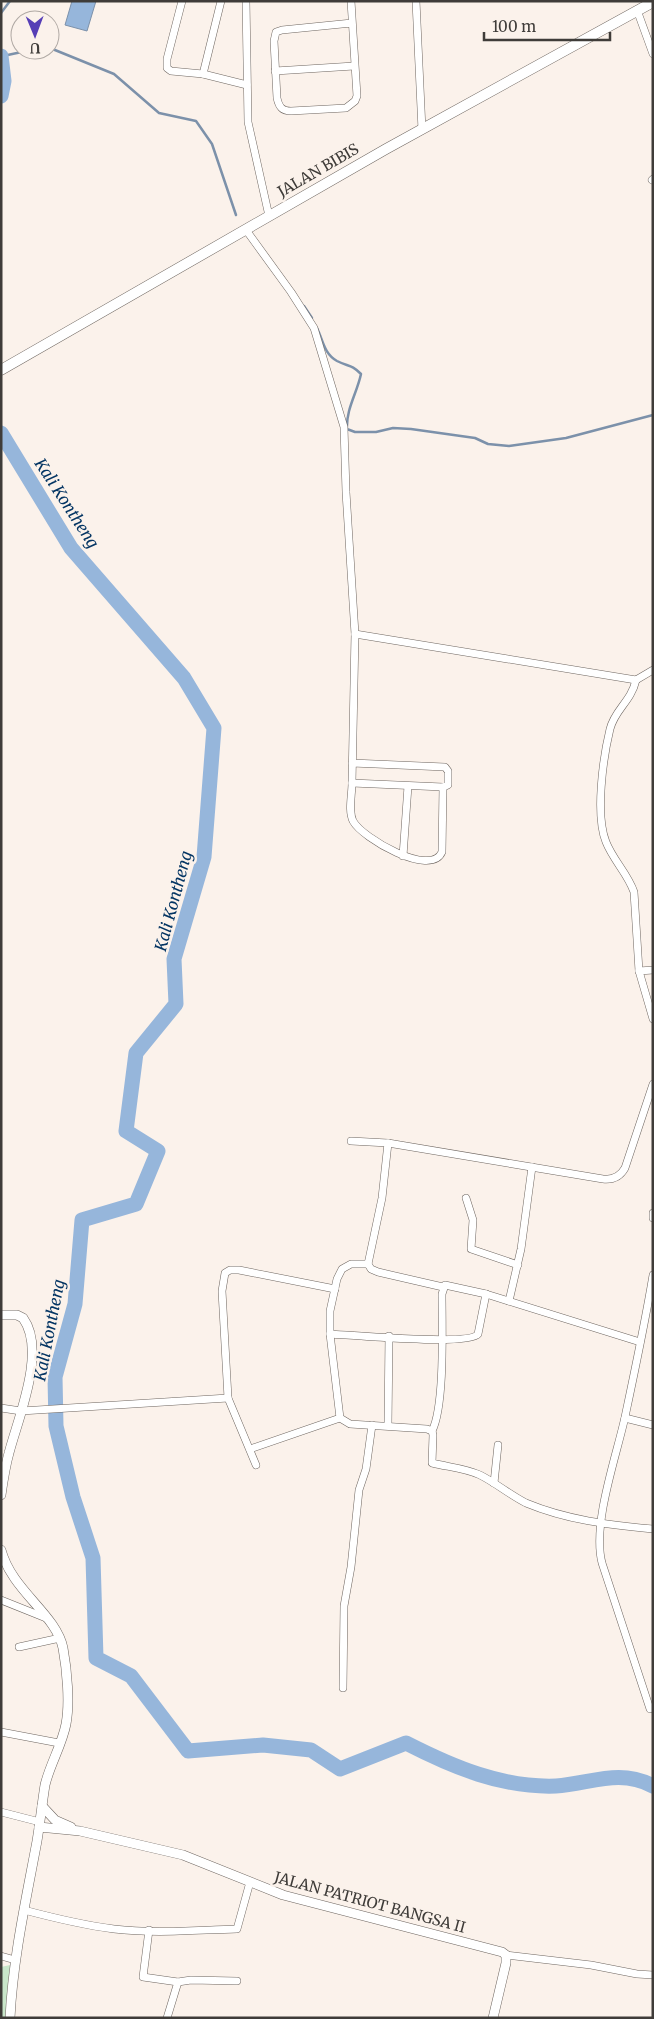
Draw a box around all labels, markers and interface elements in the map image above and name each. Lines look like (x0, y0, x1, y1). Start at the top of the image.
north arrow (10, 10, 60, 60)
scale bar (484, 10, 610, 42)
text: 100 m (492, 17, 536, 36)
text: U (29, 39, 41, 57)
street label: JALAN BIBIS (273, 139, 362, 201)
water label: Kali Kontheng (30, 454, 103, 552)
water label: Kali Kontheng (150, 849, 196, 954)
water label: Kali Kontheng (29, 1278, 69, 1383)
street label: JALAN PATRIOT BANGSA II (271, 1867, 468, 1937)

